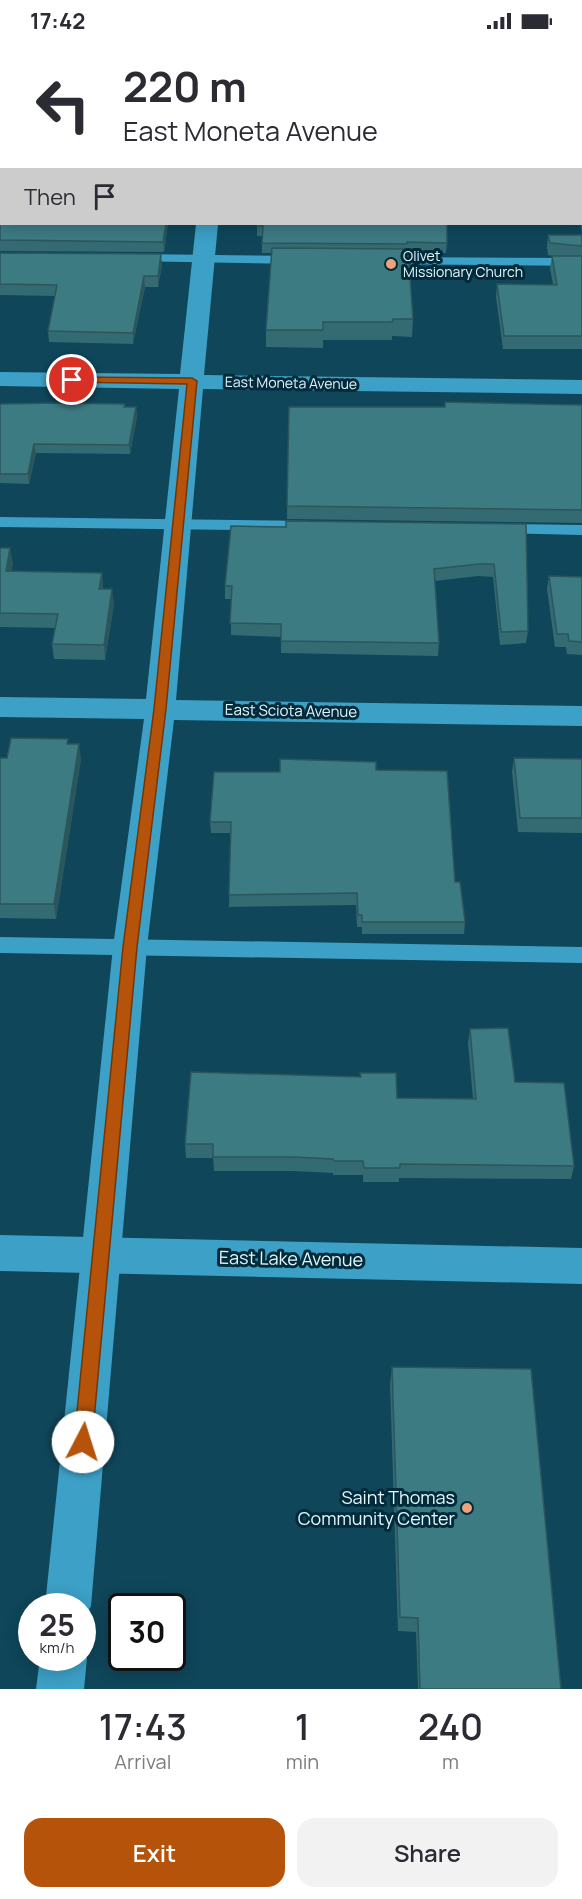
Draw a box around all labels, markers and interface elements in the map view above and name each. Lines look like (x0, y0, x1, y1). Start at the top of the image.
text: 17:42 (30, 6, 85, 36)
text: 220 m (123, 57, 247, 115)
icon: left (24, 66, 102, 144)
text: East Moneta Avenue (123, 112, 378, 149)
icon: arrive (88, 180, 121, 213)
text: Then (24, 182, 76, 212)
place label: Olivet Missionary Church (403, 246, 523, 281)
marker: Olivet Missionary Church (384, 257, 398, 271)
pin (46, 354, 97, 405)
icon: arrive (55, 363, 88, 396)
street label: East Moneta Avenue (225, 372, 357, 393)
street label: East Sciota Avenue (225, 699, 357, 722)
street label: East Lake Avenue (219, 1245, 363, 1271)
position arrow (51, 1410, 115, 1474)
place label: Saint Thomas Community Center (298, 1485, 456, 1530)
marker: Saint Thomas Community Center (460, 1501, 474, 1515)
speed limit sign: 30 (108, 1593, 186, 1671)
text: 25 (39, 1604, 75, 1645)
text: km/h (40, 1637, 74, 1658)
text: 17:43 (99, 1702, 187, 1751)
text: 1 (295, 1702, 310, 1751)
text: 240 (418, 1702, 483, 1751)
text: Arrival (114, 1748, 171, 1775)
text: min (286, 1748, 319, 1775)
text: m (442, 1748, 459, 1775)
button: Exit (24, 1818, 285, 1887)
button: Share (297, 1818, 558, 1887)

